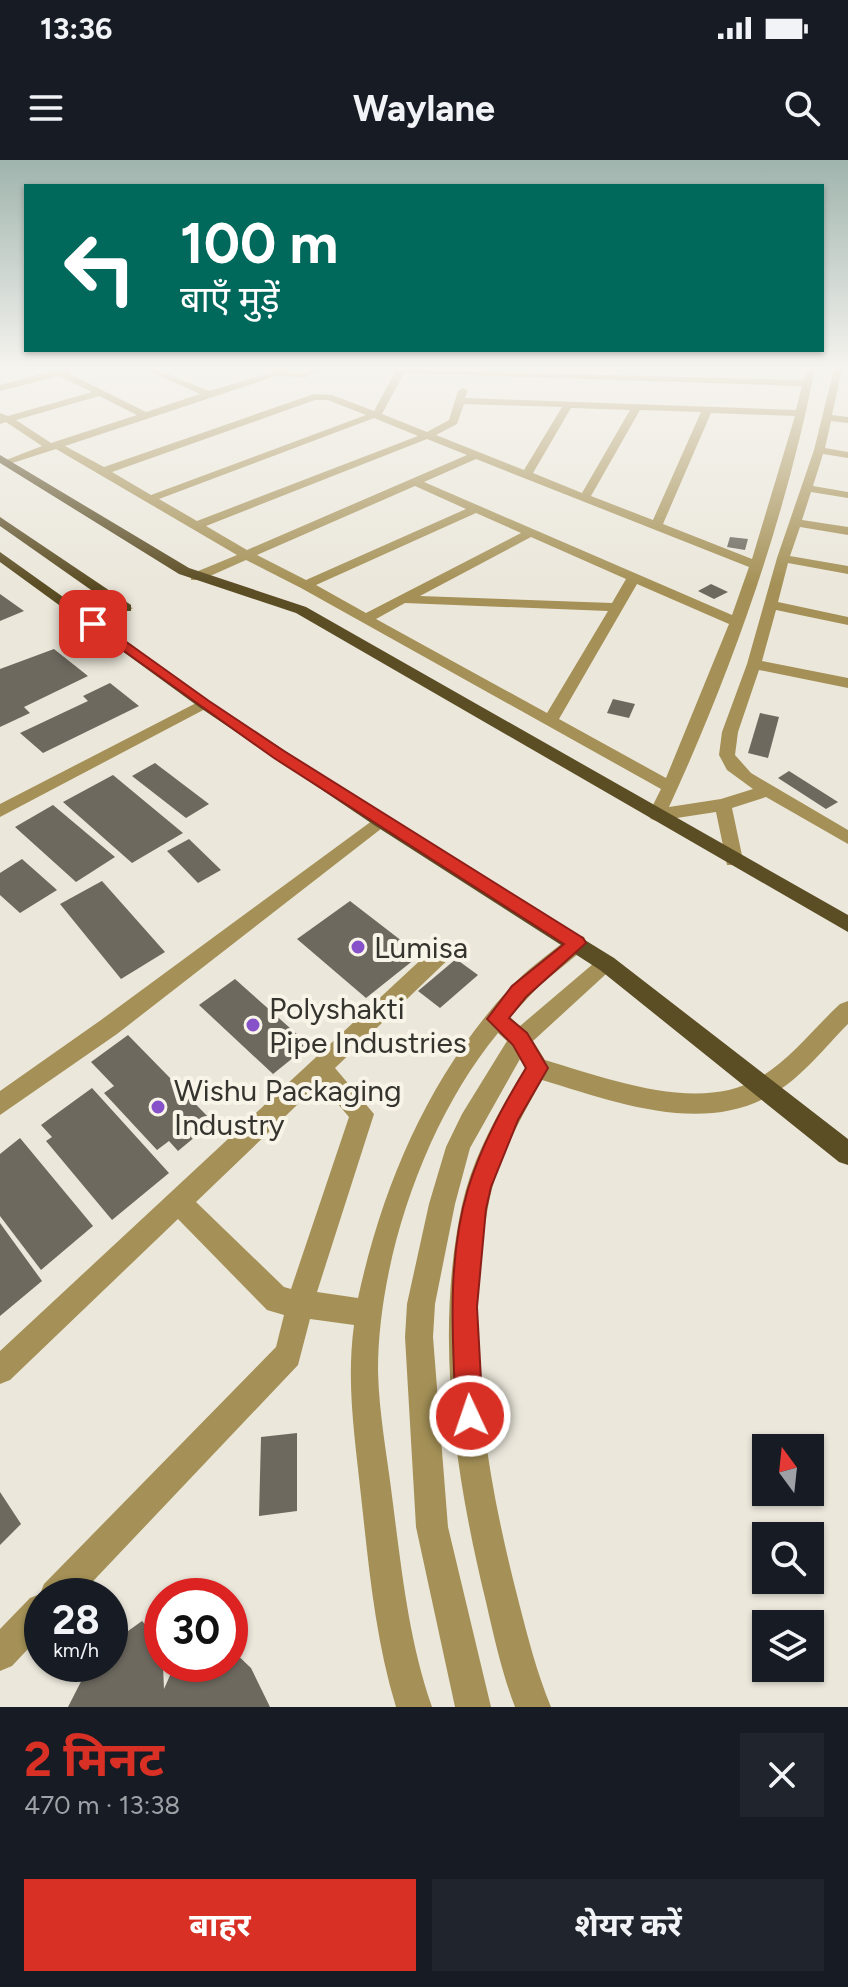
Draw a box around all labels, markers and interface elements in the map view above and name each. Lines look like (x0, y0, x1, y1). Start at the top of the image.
text: 13:36 (40, 10, 112, 47)
icon: menu (24, 86, 68, 130)
icon: search (780, 86, 824, 130)
text: Waylane (353, 87, 495, 130)
text: 100 m (180, 210, 338, 277)
icon: left (48, 216, 152, 320)
text: बाएँ मुड़ें (180, 278, 279, 321)
pin (59, 590, 127, 658)
icon: arrive (71, 602, 115, 646)
place label: Lumisa (374, 929, 468, 966)
marker: Lumisa (349, 938, 367, 956)
place label: Polyshakti Pipe Industries (269, 990, 467, 1061)
marker: Polyshakti Pipe Industries (244, 1016, 262, 1034)
place label: Wishu Packaging Industry (174, 1072, 402, 1143)
marker: Wishu Packaging Industry (149, 1098, 167, 1116)
position arrow (428, 1374, 512, 1458)
north arrow (752, 1434, 824, 1506)
map controls (752, 1434, 824, 1682)
button: search (752, 1522, 824, 1594)
speed limit sign: 30 (144, 1578, 248, 1682)
text: 28 (52, 1596, 100, 1644)
button: layers (752, 1610, 824, 1682)
text: km/h (53, 1638, 99, 1662)
text: 2 मिनट (24, 1730, 164, 1788)
button: close (740, 1733, 824, 1817)
text: 470 m · 13:38 (24, 1789, 180, 1821)
button: बाहर (24, 1879, 416, 1971)
button: शेयर करें (432, 1879, 824, 1971)

